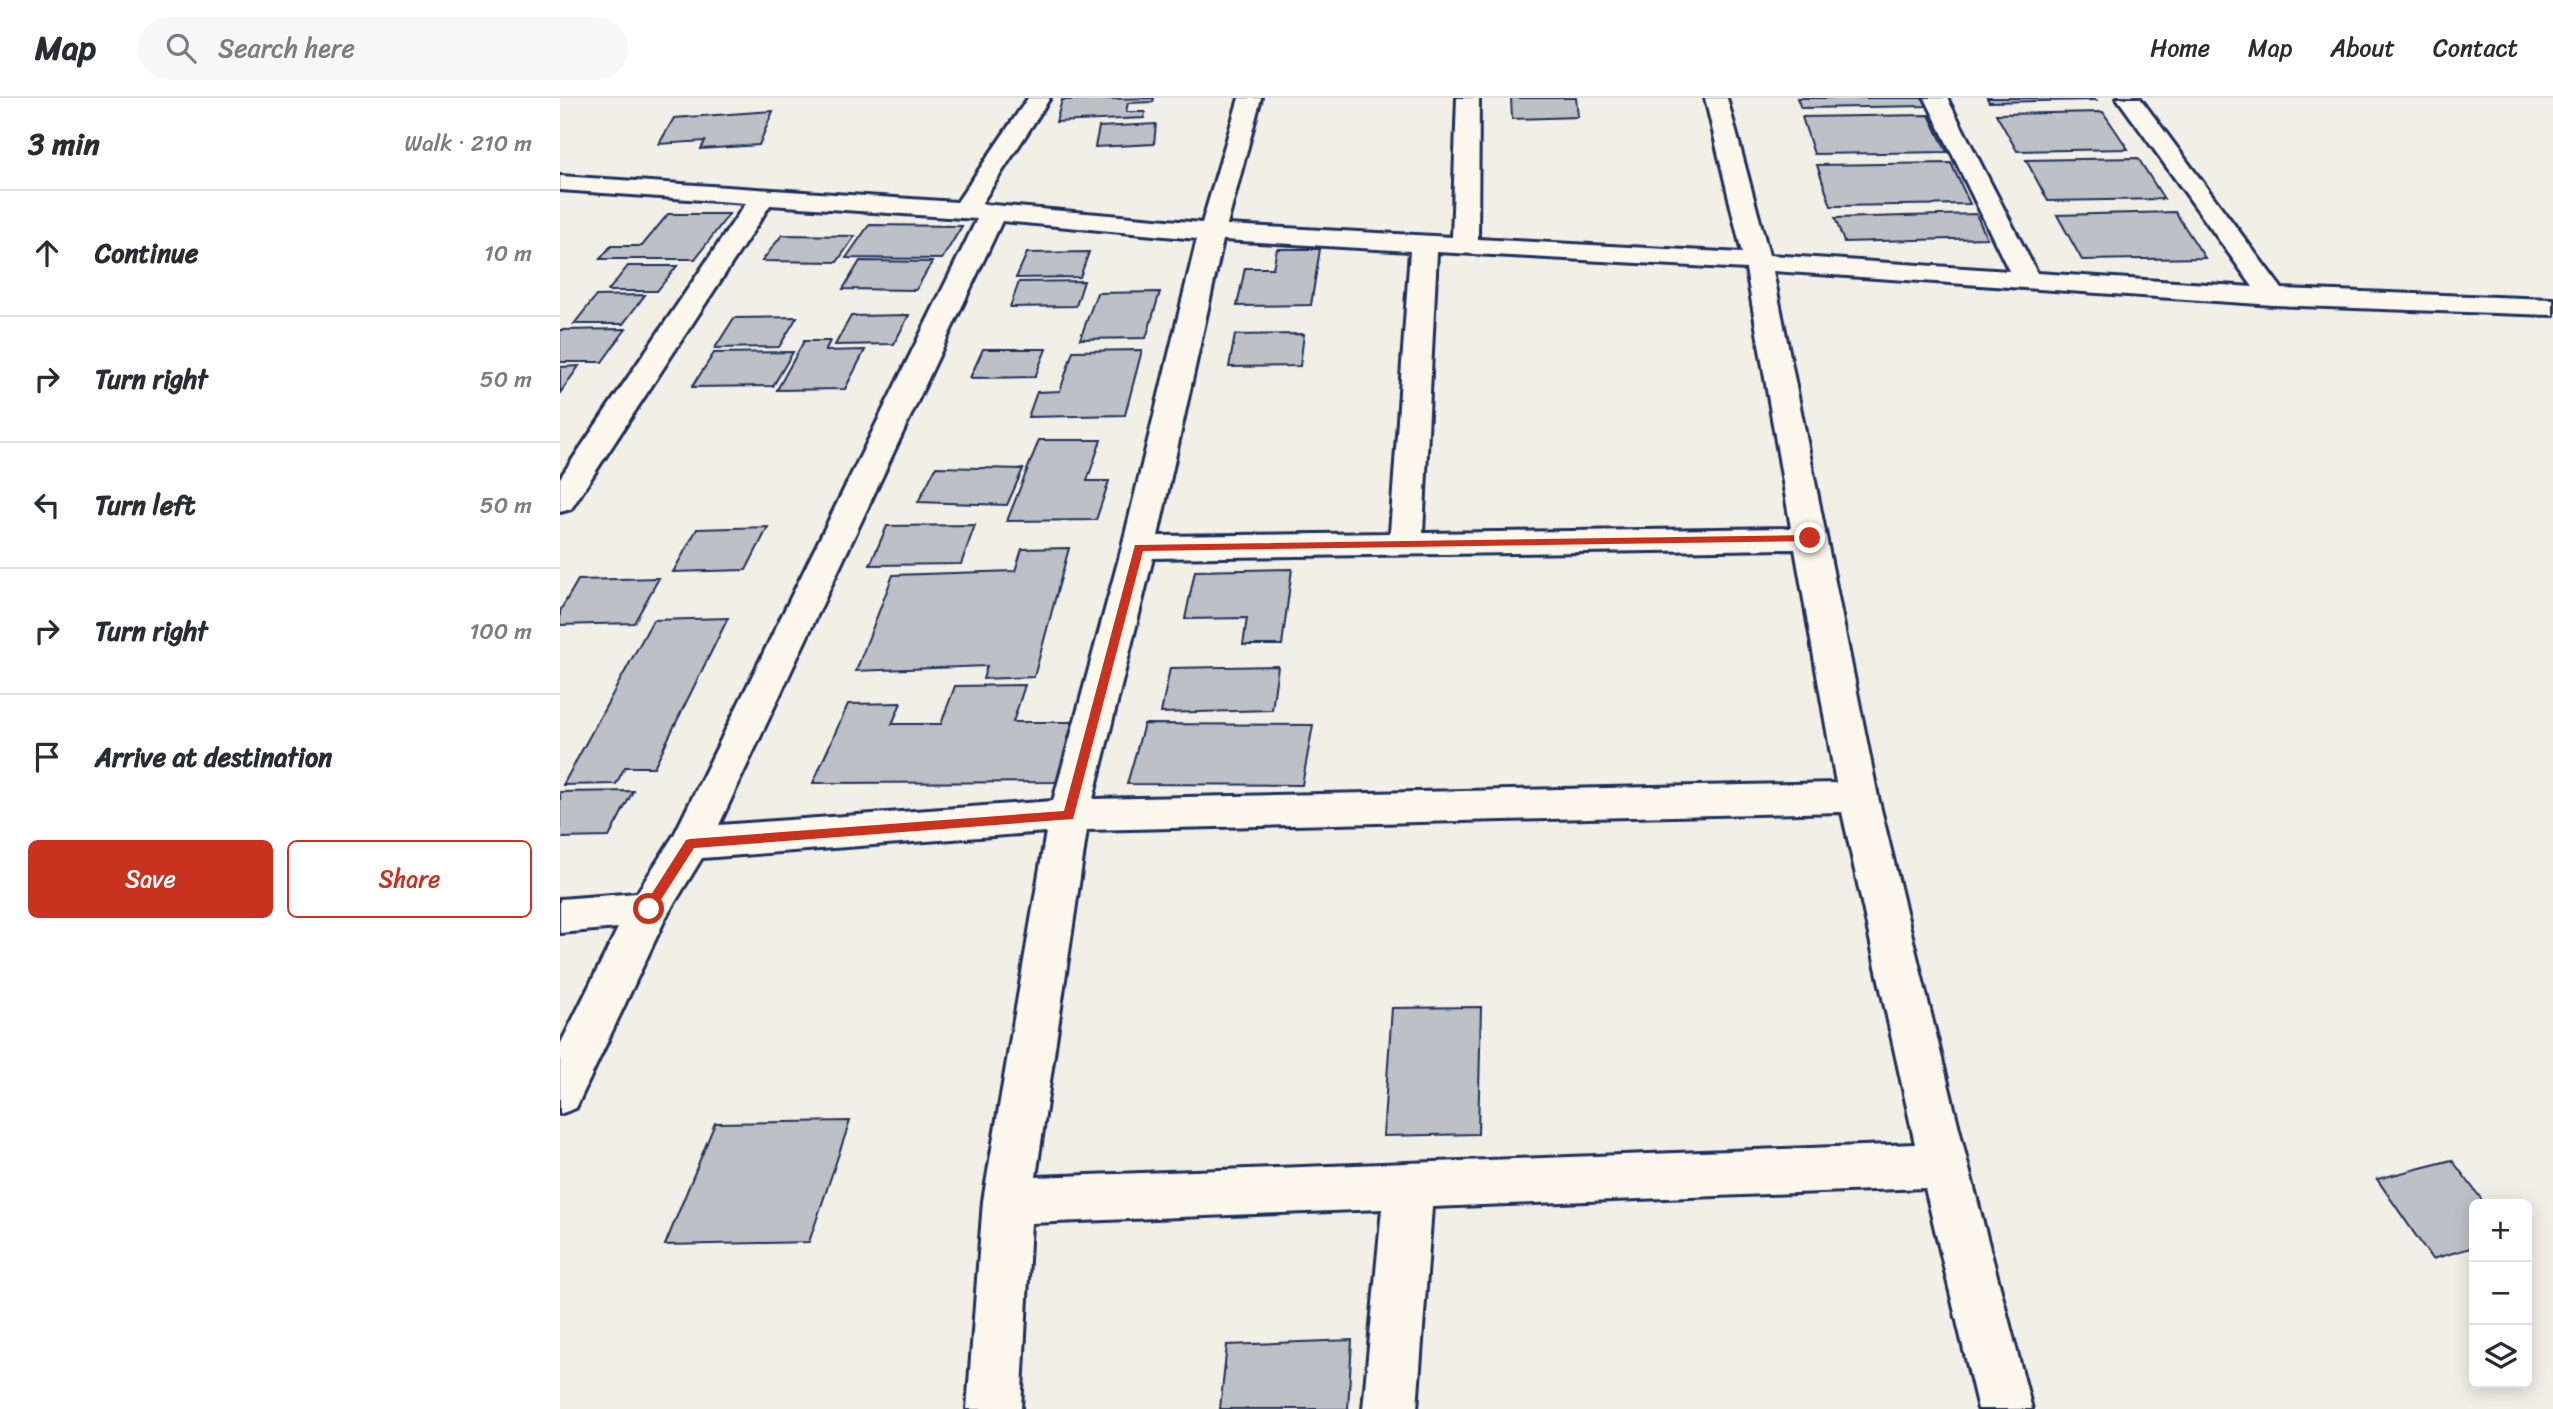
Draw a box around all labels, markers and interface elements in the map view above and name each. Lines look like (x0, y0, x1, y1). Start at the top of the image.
search box (138, 17, 628, 80)
text: Map (35, 19, 96, 77)
text: Search here (218, 25, 355, 71)
text: Home (2150, 27, 2210, 69)
text: Map (2248, 27, 2292, 69)
text: About (2330, 27, 2395, 69)
text: Contact (2433, 27, 2518, 69)
icon: search (162, 29, 200, 67)
text: 3 min (28, 117, 100, 171)
text: Walk · 210 m (405, 123, 532, 164)
text: Continue (95, 230, 198, 276)
text: 10 m (484, 233, 532, 274)
icon: ahead (28, 234, 66, 272)
text: Turn right (95, 356, 208, 402)
text: 50 m (480, 359, 532, 400)
icon: right (28, 360, 66, 398)
text: Turn left (95, 482, 195, 528)
text: 50 m (480, 485, 532, 526)
icon: left (28, 486, 66, 524)
route end (1794, 522, 1825, 553)
text: Turn right (95, 608, 208, 654)
text: 100 m (469, 611, 532, 652)
icon: right (28, 612, 66, 650)
text: Arrive at destination (95, 734, 332, 780)
icon: arrive (28, 738, 66, 776)
button: Save (28, 840, 273, 918)
button: Share (287, 840, 532, 918)
route start (633, 893, 664, 924)
map controls (2469, 1199, 2532, 1388)
button: + (2469, 1199, 2532, 1262)
button: − (2469, 1262, 2532, 1325)
button: layers (2469, 1325, 2532, 1388)

